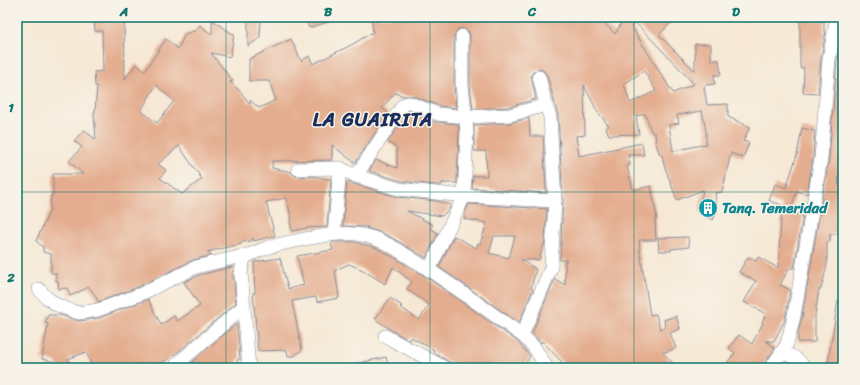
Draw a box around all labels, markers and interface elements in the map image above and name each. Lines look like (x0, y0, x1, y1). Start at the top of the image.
text: A (119, 0, 128, 23)
text: B (324, 0, 333, 23)
text: C (527, 0, 537, 23)
text: D (732, 0, 740, 23)
text: 1 (8, 96, 14, 119)
district label: LA GUAIRITA (313, 103, 433, 136)
place label: Tanq. Temeridad (722, 195, 829, 221)
building icon: Tanq. Temeridad (697, 197, 719, 219)
text: 2 (6, 266, 15, 289)

